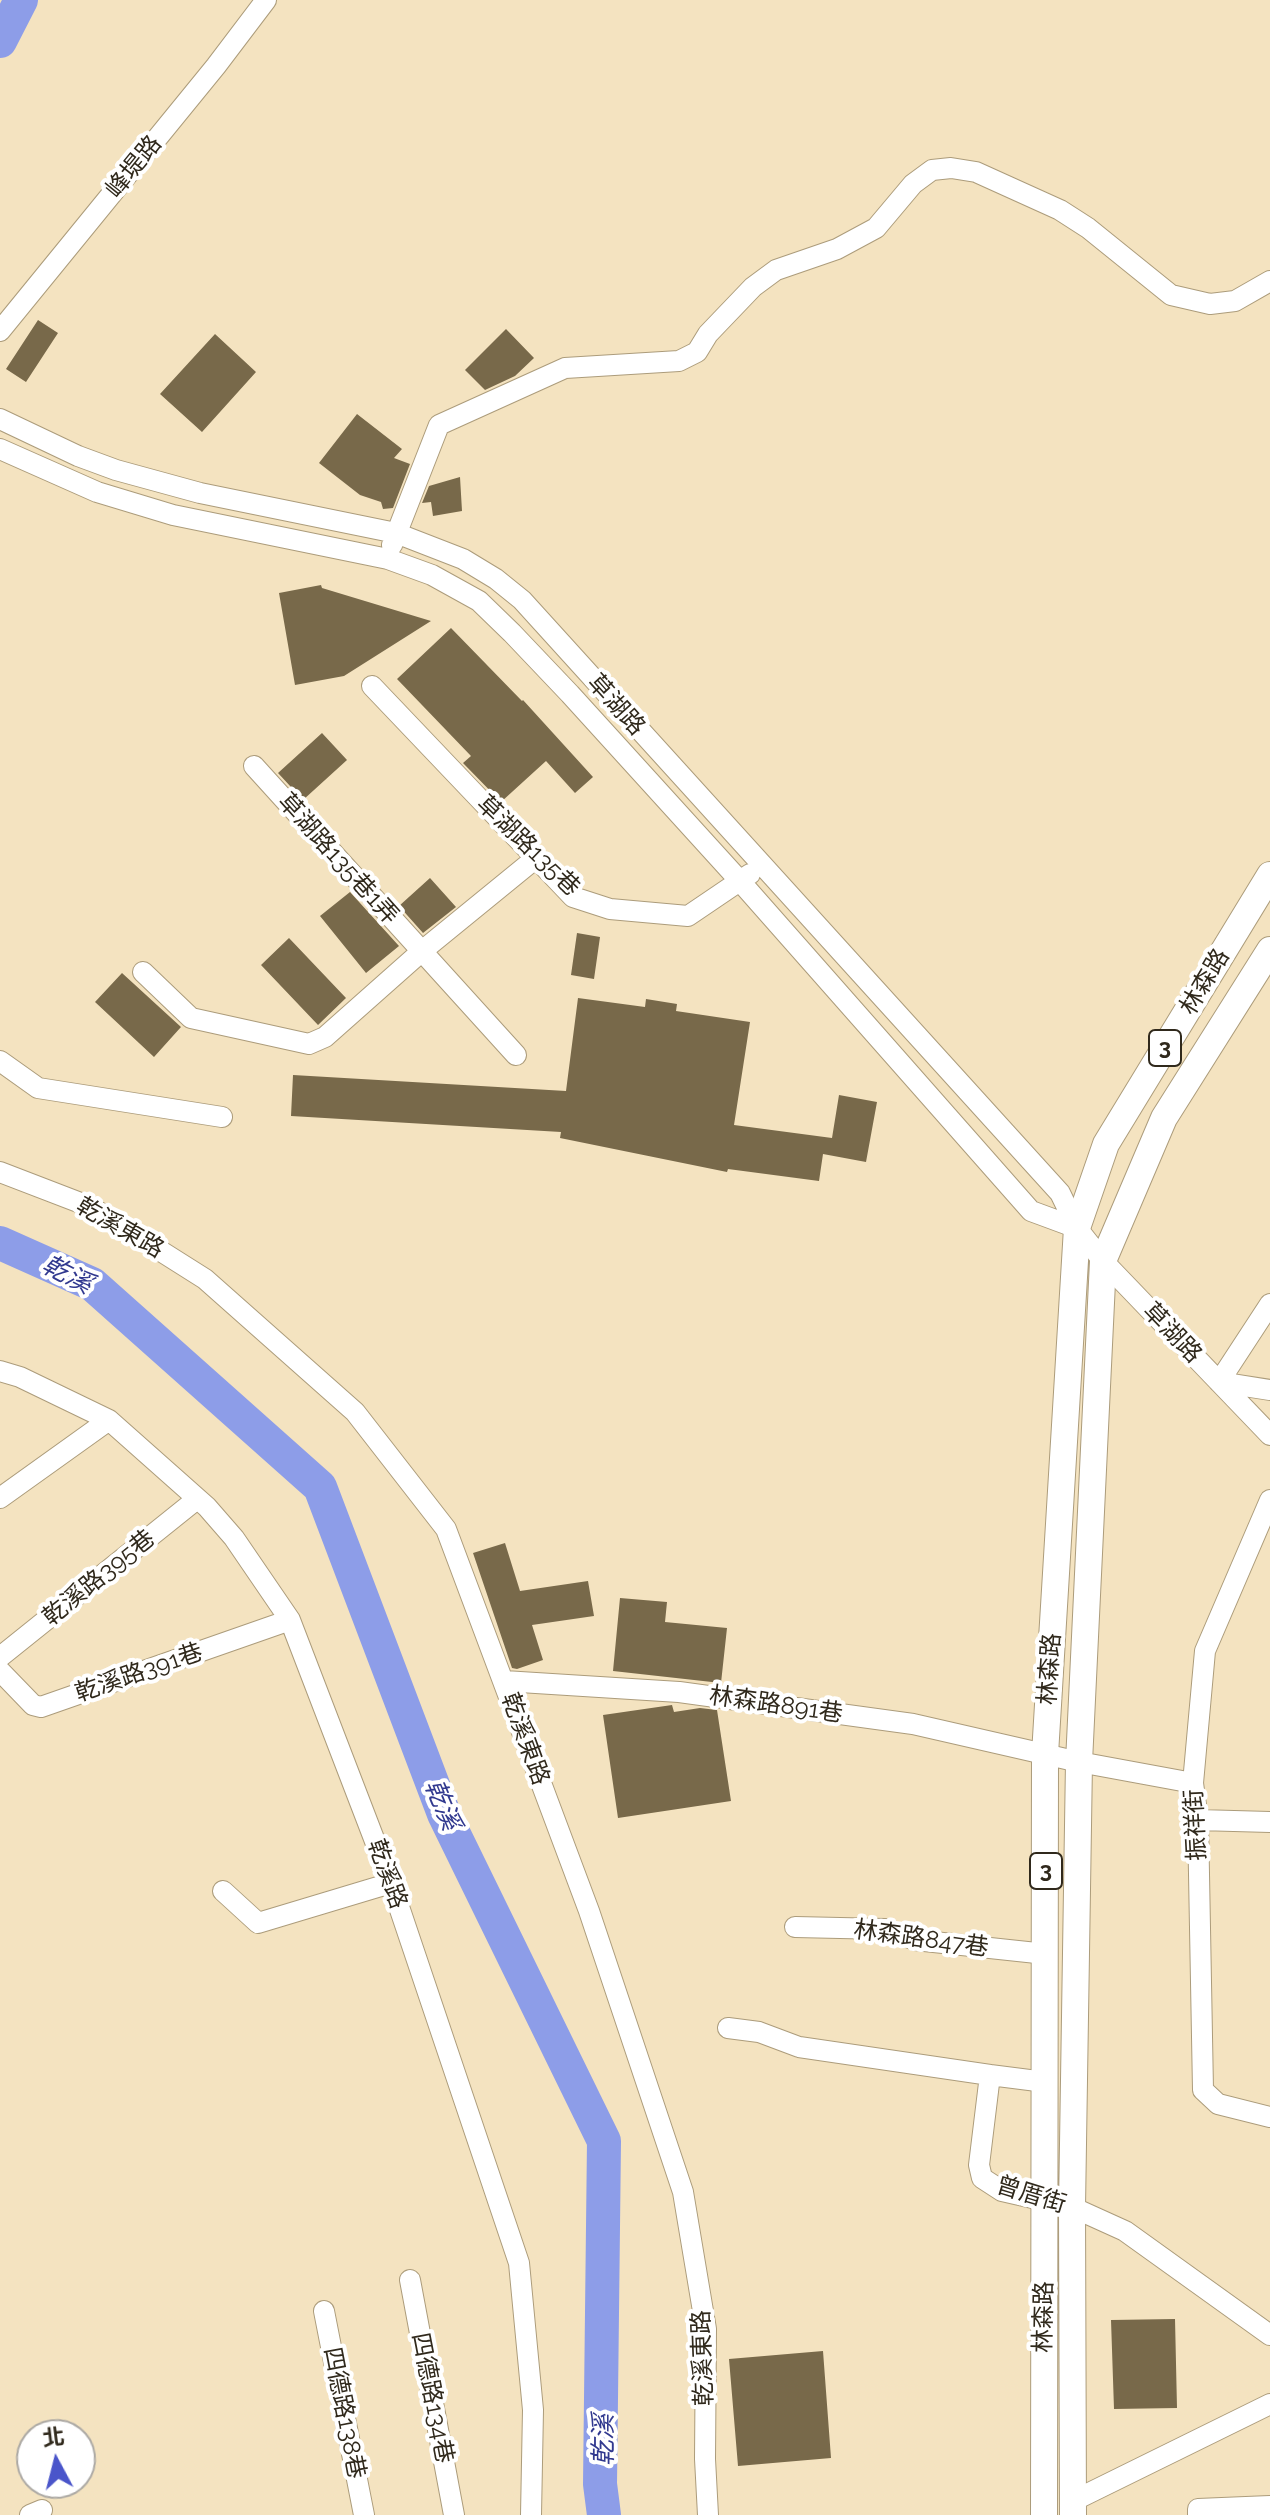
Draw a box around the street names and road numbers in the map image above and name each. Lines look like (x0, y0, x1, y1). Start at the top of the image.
street label: 峰堤路 (100, 130, 168, 204)
street label: 草湖路 (581, 669, 651, 741)
street label: 草湖路135巷1弄 (272, 788, 404, 930)
street label: 草湖路135巷 (470, 790, 586, 902)
street label: 林森路 (1174, 944, 1236, 1020)
road number: 3 (1149, 1030, 1181, 1066)
street label: 乾溪東路 (71, 1192, 169, 1264)
street label: 草湖路 (1137, 1297, 1207, 1369)
street label: 乾溪路395巷 (37, 1524, 161, 1632)
street label: 林森路 (1033, 1632, 1067, 1706)
street label: 乾溪路391巷 (71, 1638, 207, 1708)
street label: 林森路891巷 (707, 1681, 845, 1729)
street label: 乾溪東路 (495, 1689, 555, 1789)
street label: 振祥街 (1180, 1788, 1212, 1862)
street label: 乾溪路 (361, 1835, 413, 1913)
road number: 3 (1030, 1853, 1062, 1889)
street label: 林森路847巷 (852, 1915, 990, 1963)
street label: 曾厝街 (992, 2171, 1070, 2219)
street label: 林森路 (1029, 2281, 1059, 2353)
street label: 乾溪東路 (687, 2310, 719, 2406)
street label: 四德路134巷 (405, 2330, 459, 2466)
street label: 四德路138巷 (317, 2345, 371, 2481)

